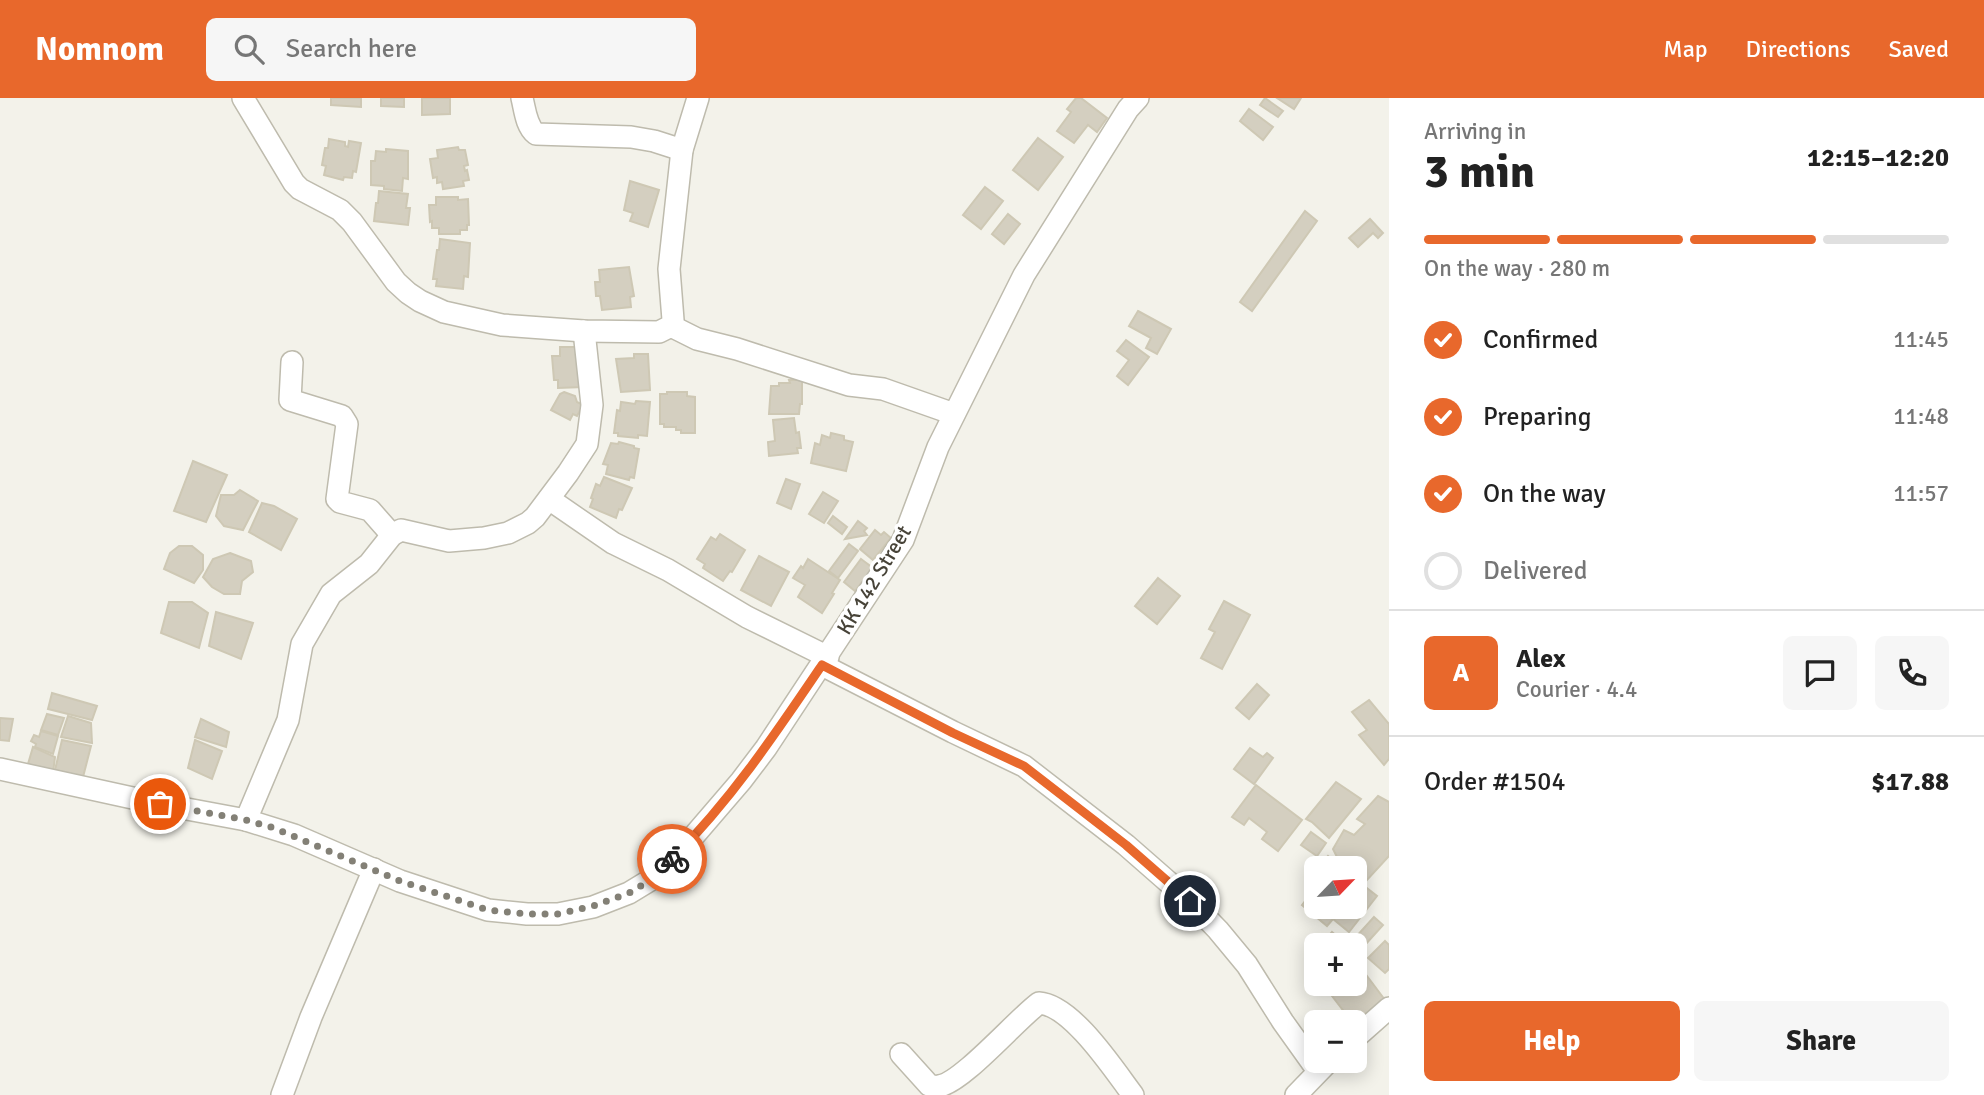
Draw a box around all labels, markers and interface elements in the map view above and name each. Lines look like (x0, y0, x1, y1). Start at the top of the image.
search box (206, 18, 696, 81)
text: Nomnom (35, 29, 164, 70)
icon: search (230, 30, 268, 68)
text: Search here (286, 33, 417, 65)
text: Map (1663, 34, 1708, 64)
text: Directions (1746, 34, 1851, 64)
text: Saved (1889, 34, 1949, 64)
text: Arriving in (1424, 117, 1526, 146)
text: 12:15–12:20 (1807, 142, 1949, 174)
text: 3 min (1424, 144, 1535, 200)
text: On the way · 280 m (1424, 254, 1610, 283)
icon: check (1424, 321, 1462, 359)
text: Confirmed (1483, 324, 1598, 356)
text: 11:45 (1893, 325, 1949, 354)
icon: check (1424, 398, 1462, 436)
text: Preparing (1483, 401, 1591, 433)
text: 11:48 (1893, 402, 1949, 431)
icon: check (1424, 475, 1462, 513)
text: On the way (1483, 478, 1606, 510)
text: 11:57 (1893, 479, 1949, 508)
street label: KK 142 Street (831, 521, 917, 639)
text: Delivered (1483, 555, 1588, 587)
button: chat (1783, 636, 1857, 710)
button: phone (1875, 636, 1949, 710)
text: Alex (1516, 643, 1566, 675)
text: A (1453, 657, 1469, 689)
text: Courier · 4.4 (1516, 675, 1637, 704)
text: Order #1504 (1424, 766, 1565, 798)
text: $17.88 (1871, 766, 1949, 798)
pin (130, 774, 190, 834)
icon: bag (141, 785, 179, 823)
courier (637, 824, 707, 894)
icon: bike (653, 840, 691, 878)
north arrow (1304, 856, 1367, 919)
map controls (1304, 856, 1367, 1073)
pin (1160, 871, 1220, 931)
icon: home (1171, 882, 1209, 920)
button: + (1304, 933, 1367, 996)
button: Help (1424, 1001, 1680, 1081)
button: Share (1694, 1001, 1949, 1081)
button: − (1304, 1010, 1367, 1073)

